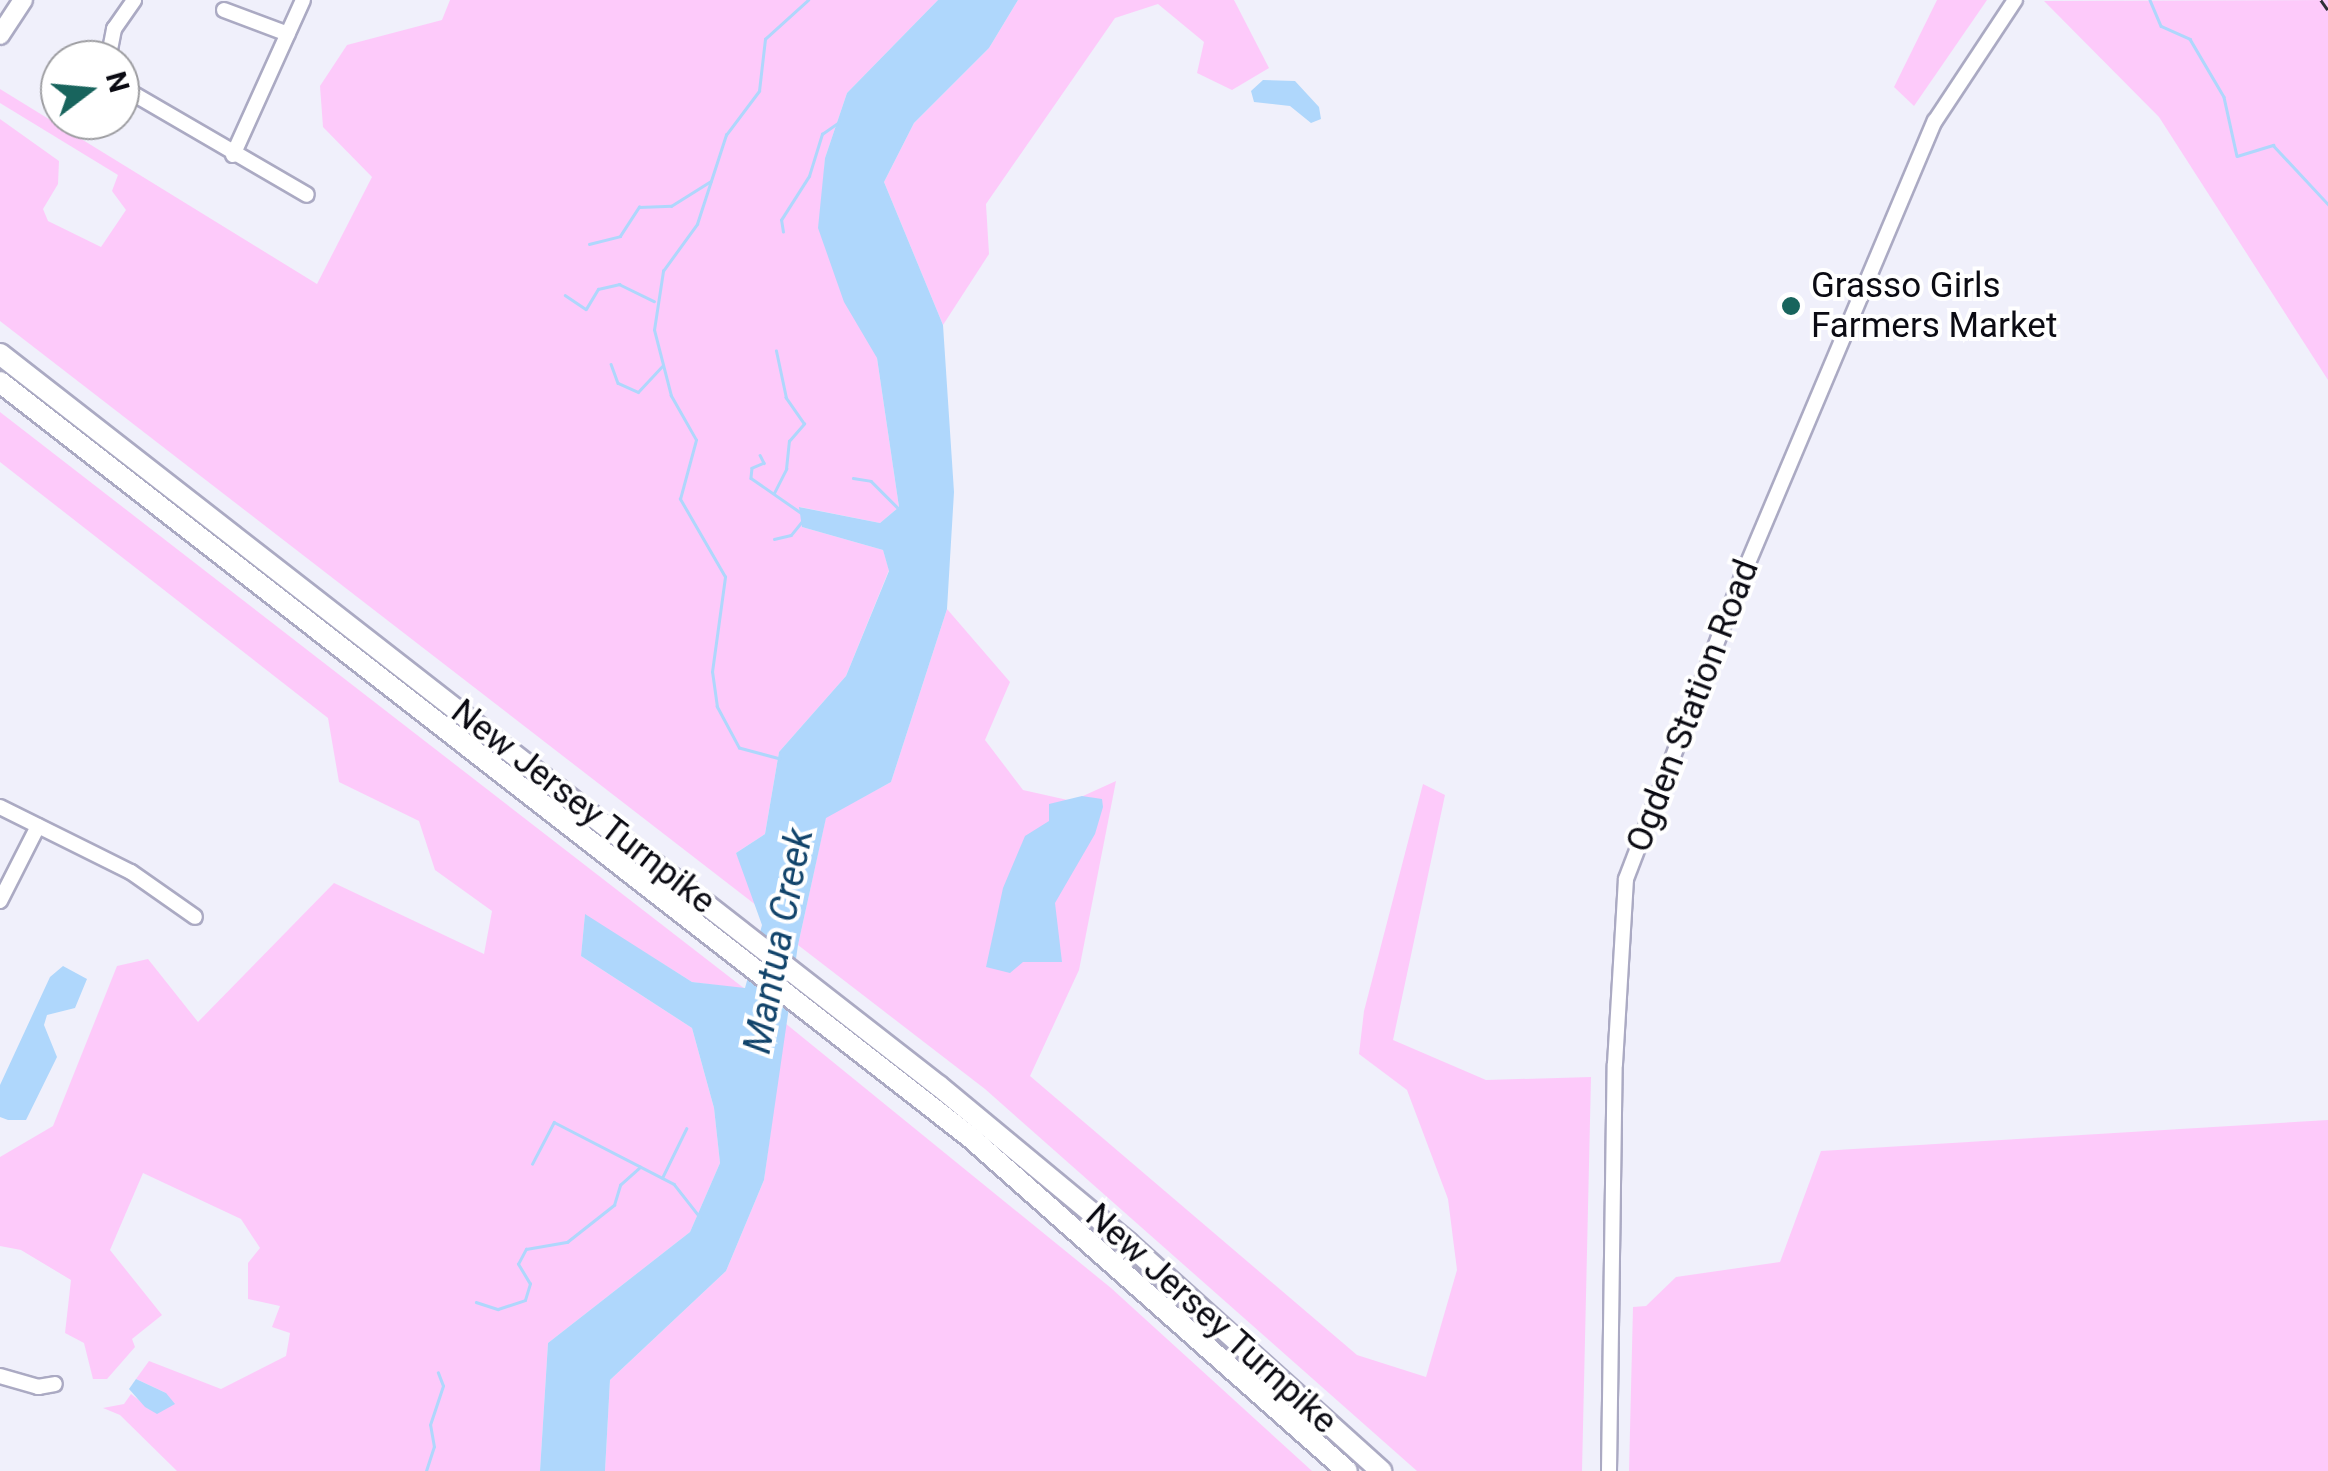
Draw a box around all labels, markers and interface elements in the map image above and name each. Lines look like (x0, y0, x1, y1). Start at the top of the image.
north arrow (40, 40, 140, 140)
text: N (99, 68, 136, 96)
place label: Grasso Girls Farmers Market (1811, 265, 2057, 347)
marker: Grasso Girls Farmers Market (1780, 295, 1802, 317)
street label: Ogden Station Road (1618, 554, 1768, 858)
street label: New Jersey Turnpike (443, 691, 723, 923)
water label: Mantua Creek (735, 825, 823, 1057)
street label: New Jersey Turnpike (1077, 1195, 1345, 1443)

